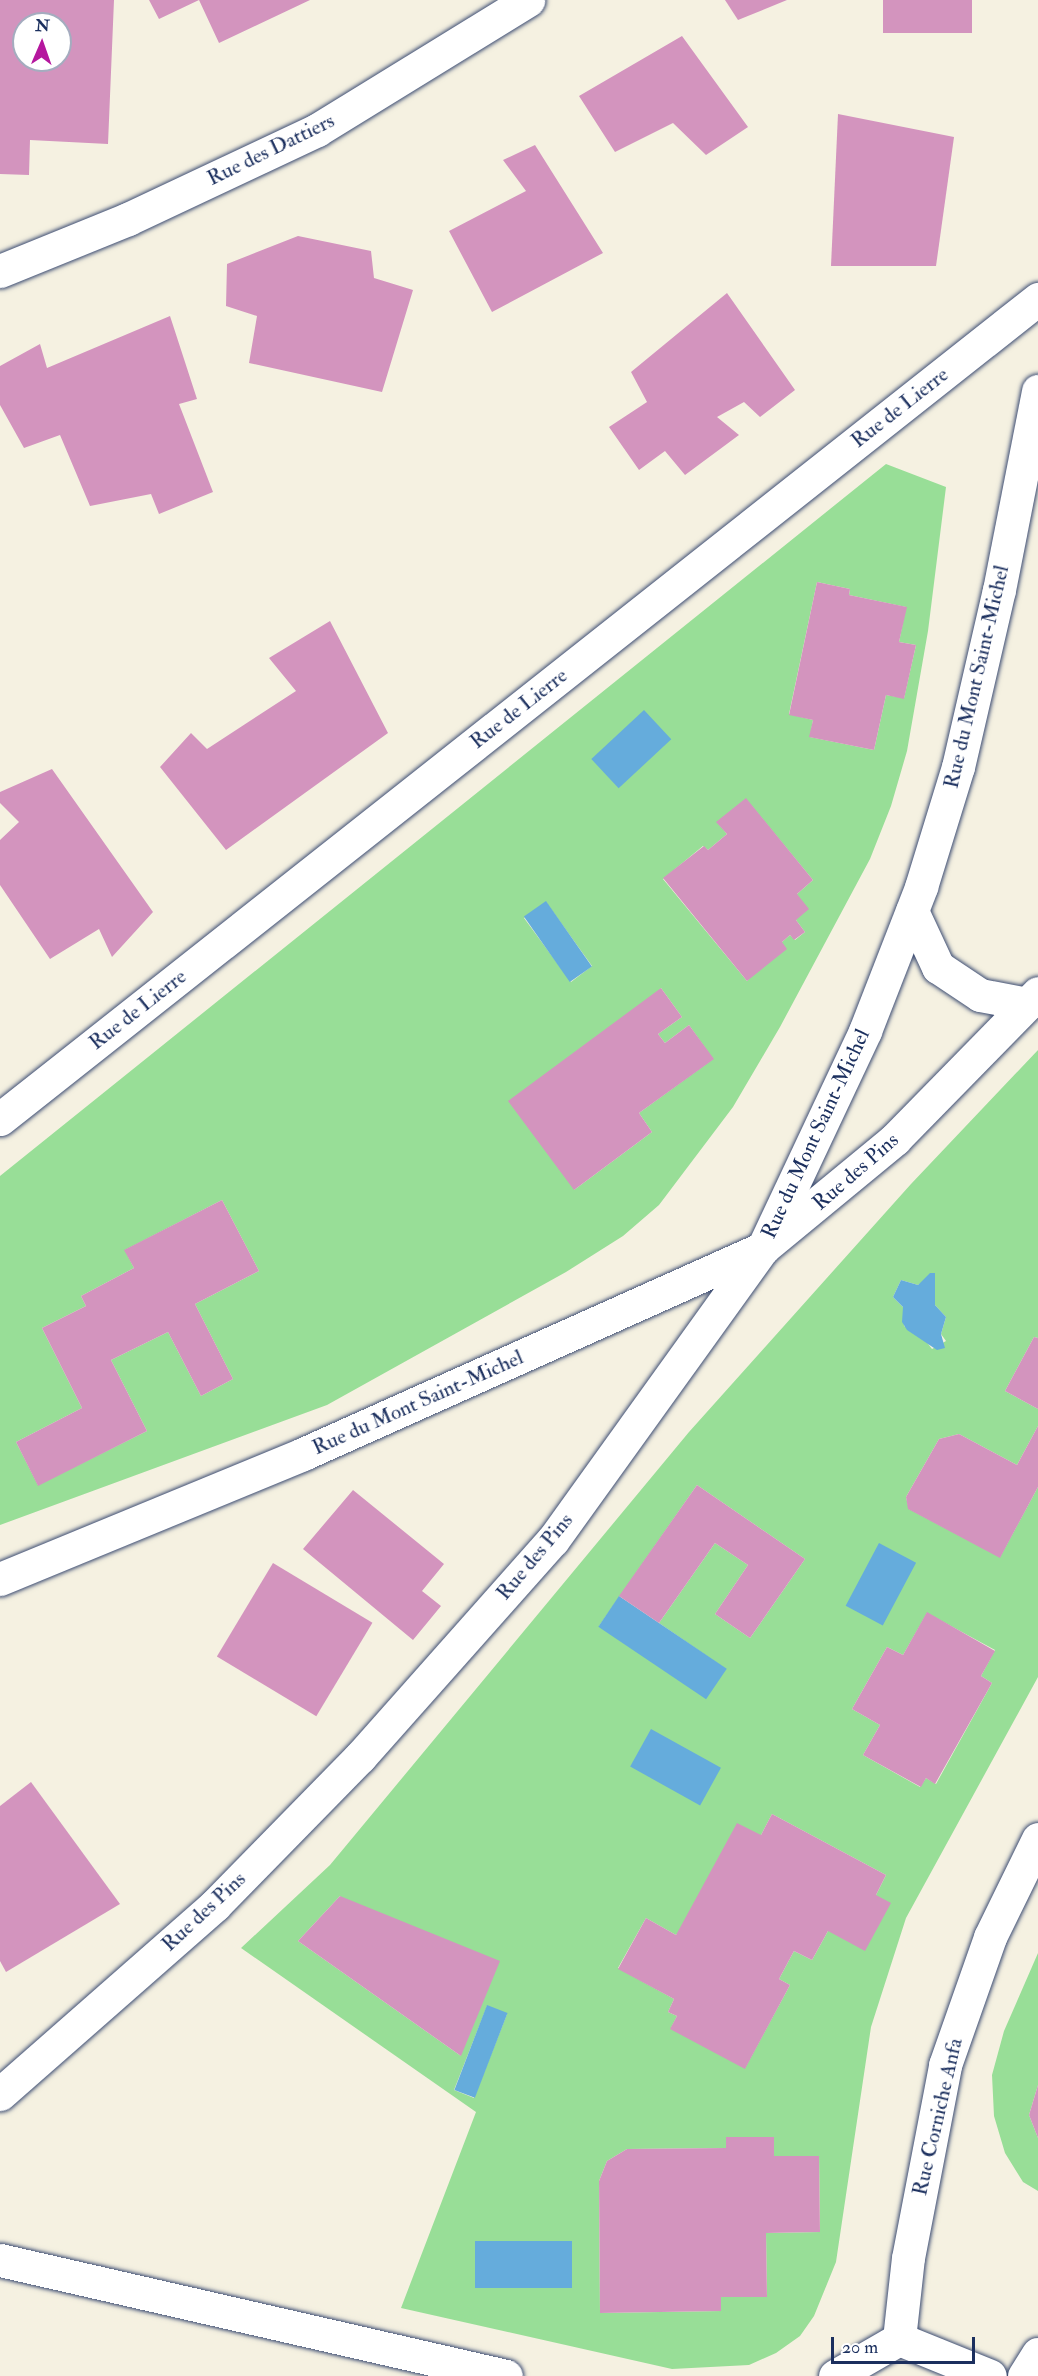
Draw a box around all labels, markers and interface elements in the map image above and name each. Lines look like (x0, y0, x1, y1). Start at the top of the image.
north arrow (12, 12, 72, 72)
text: N (35, 16, 50, 36)
street label: Rue des Dattiers (203, 108, 339, 192)
street label: Rue de Lierre (846, 362, 954, 454)
street label: Rue du Mont Saint-Michel (939, 563, 1015, 791)
street label: Rue de Lierre (465, 663, 573, 755)
street label: Rue de Lierre (84, 964, 192, 1056)
street label: Rue du Mont Saint-Michel (756, 1025, 876, 1243)
street label: Rue des Pins (808, 1128, 904, 1216)
street label: Rue du Mont Saint-Michel (309, 1345, 527, 1461)
street label: Rue des Pins (491, 1509, 579, 1605)
street label: Rue des Pins (157, 1867, 251, 1957)
street label: Rue Corniche Anfa (908, 2036, 968, 2198)
scale bar (834, 2325, 978, 2363)
text: 20 m (842, 2336, 878, 2359)

